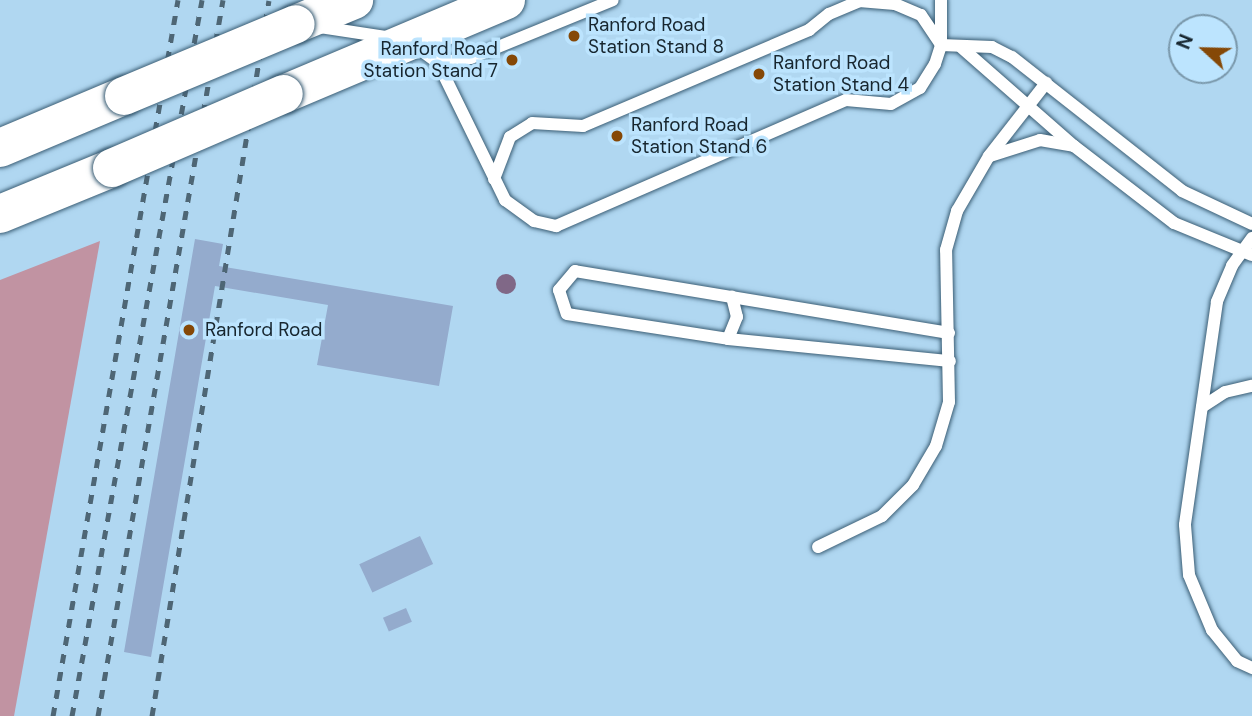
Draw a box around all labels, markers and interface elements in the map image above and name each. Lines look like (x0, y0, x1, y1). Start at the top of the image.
place label: Ranford Road Station Stand 8 (588, 14, 724, 58)
north arrow (1168, 14, 1238, 84)
marker: Ranford Road Station Stand 8 (566, 28, 582, 44)
text: N (1171, 31, 1199, 53)
place label: Ranford Road Station Stand 7 (363, 38, 498, 82)
marker: Ranford Road Station Stand 7 (504, 52, 520, 68)
place label: Ranford Road Station Stand 4 (773, 52, 909, 96)
marker: Ranford Road Station Stand 4 (751, 66, 767, 82)
place label: Ranford Road Station Stand 6 (631, 114, 767, 158)
marker: Ranford Road Station Stand 6 (609, 128, 625, 144)
place label: Ranford Road (205, 319, 322, 341)
marker: Ranford Road (179, 320, 199, 340)

